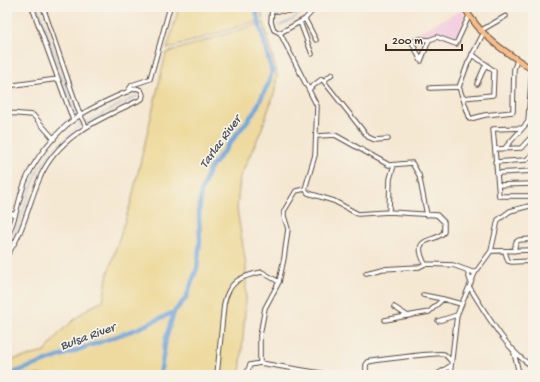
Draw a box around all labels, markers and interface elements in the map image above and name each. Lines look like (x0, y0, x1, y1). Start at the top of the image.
scale bar (386, 26, 462, 52)
text: 200 m (392, 35, 423, 49)
water label: Tarlac River (197, 111, 246, 172)
water label: Bulsa River (58, 320, 120, 354)

